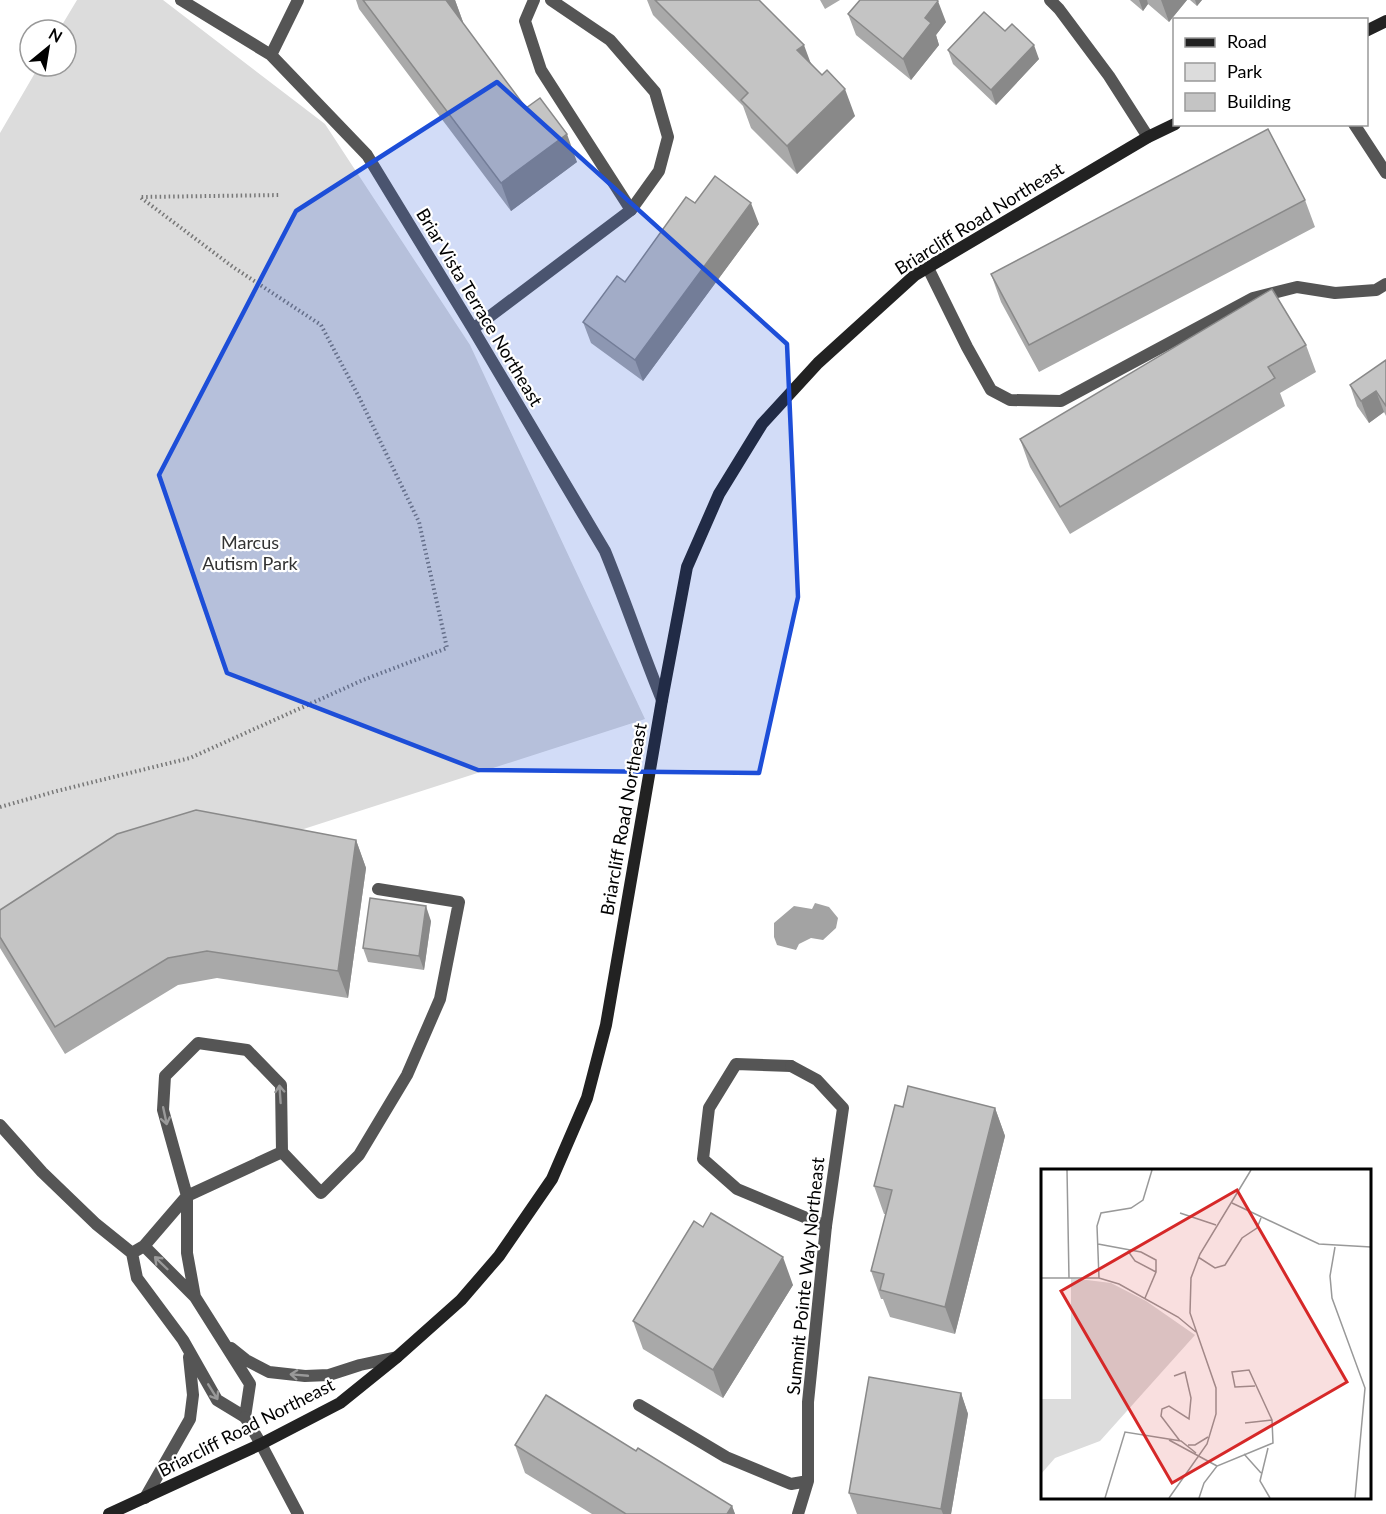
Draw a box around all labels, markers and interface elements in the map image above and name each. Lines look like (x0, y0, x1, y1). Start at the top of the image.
north arrow (18, 18, 78, 78)
legend (1173, 18, 1368, 126)
text: N (46, 23, 66, 46)
text: Road (1227, 30, 1267, 52)
text: Park (1227, 60, 1263, 82)
text: Building (1227, 90, 1291, 112)
street label: Briarcliff Road Northeast (891, 157, 1068, 279)
street label: Briar Vista Terrace Northeast (412, 204, 548, 410)
park label: Marcus Autism Park (202, 531, 299, 574)
street label: Briarcliff Road Northeast (595, 721, 651, 917)
one-way arrow (274, 1085, 285, 1104)
one-way arrow (160, 1106, 171, 1126)
street label: Summit Pointe Way Northeast (782, 1156, 828, 1396)
inset map (1041, 1169, 1371, 1499)
one-way arrow (153, 1256, 168, 1271)
one-way arrow (290, 1369, 310, 1380)
street label: Briarcliff Road Northeast (154, 1373, 338, 1481)
one-way arrow (207, 1384, 220, 1401)

